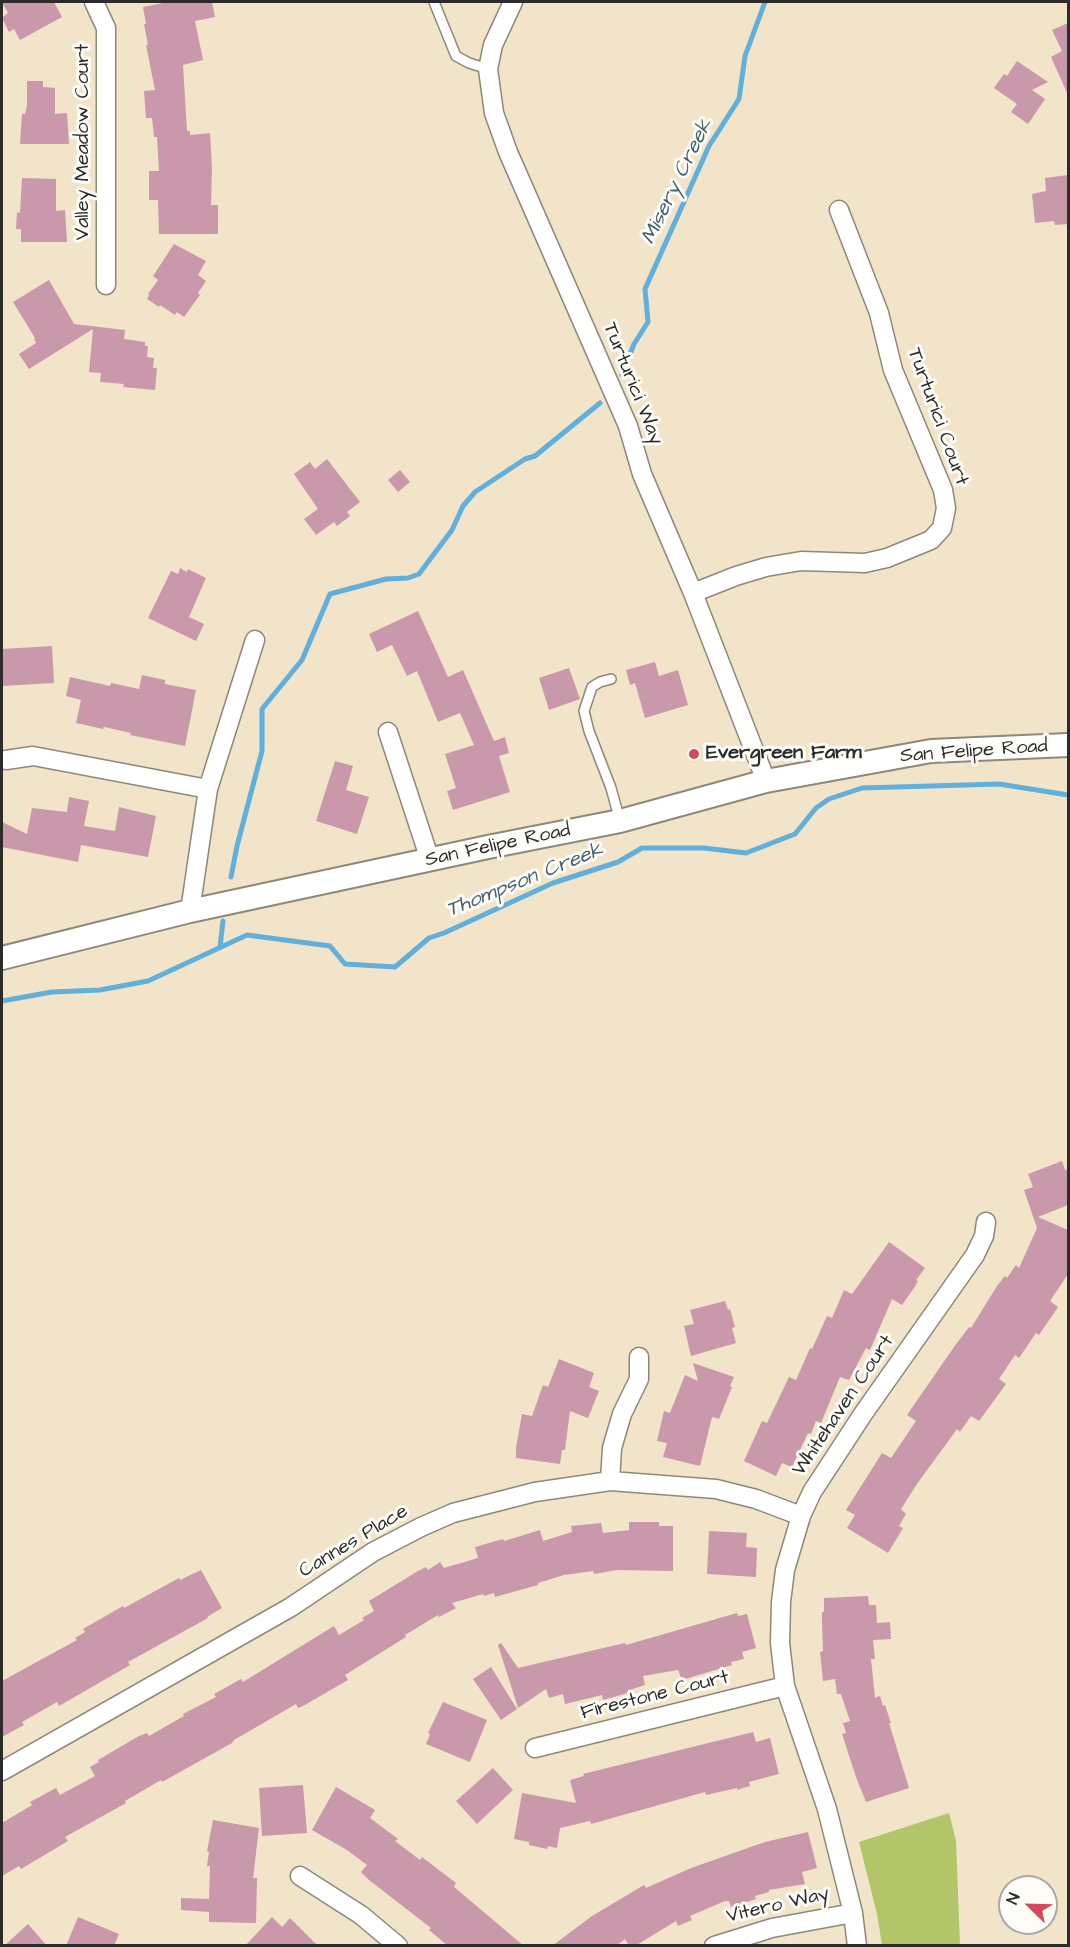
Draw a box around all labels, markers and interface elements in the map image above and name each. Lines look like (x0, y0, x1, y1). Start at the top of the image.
street label: Valley Meadow Court (72, 44, 96, 240)
water label: Misery Creek (637, 115, 719, 249)
street label: Turturici Way (597, 319, 667, 449)
street label: Turturici Court (901, 345, 973, 489)
street label: San Felipe Road (899, 735, 1049, 769)
place label: Evergreen Farm (706, 742, 862, 766)
marker: Evergreen Farm (687, 747, 701, 761)
street label: San Felipe Road (423, 819, 573, 873)
water label: Thompson Creek (443, 838, 607, 924)
street label: Whitehaven Court (788, 1331, 900, 1481)
street label: Cannes Place (295, 1500, 413, 1584)
street label: Firestone Court (579, 1666, 731, 1726)
north arrow (998, 1875, 1058, 1935)
street label: Vitero Way (724, 1883, 832, 1929)
text: N (1001, 1890, 1025, 1908)

